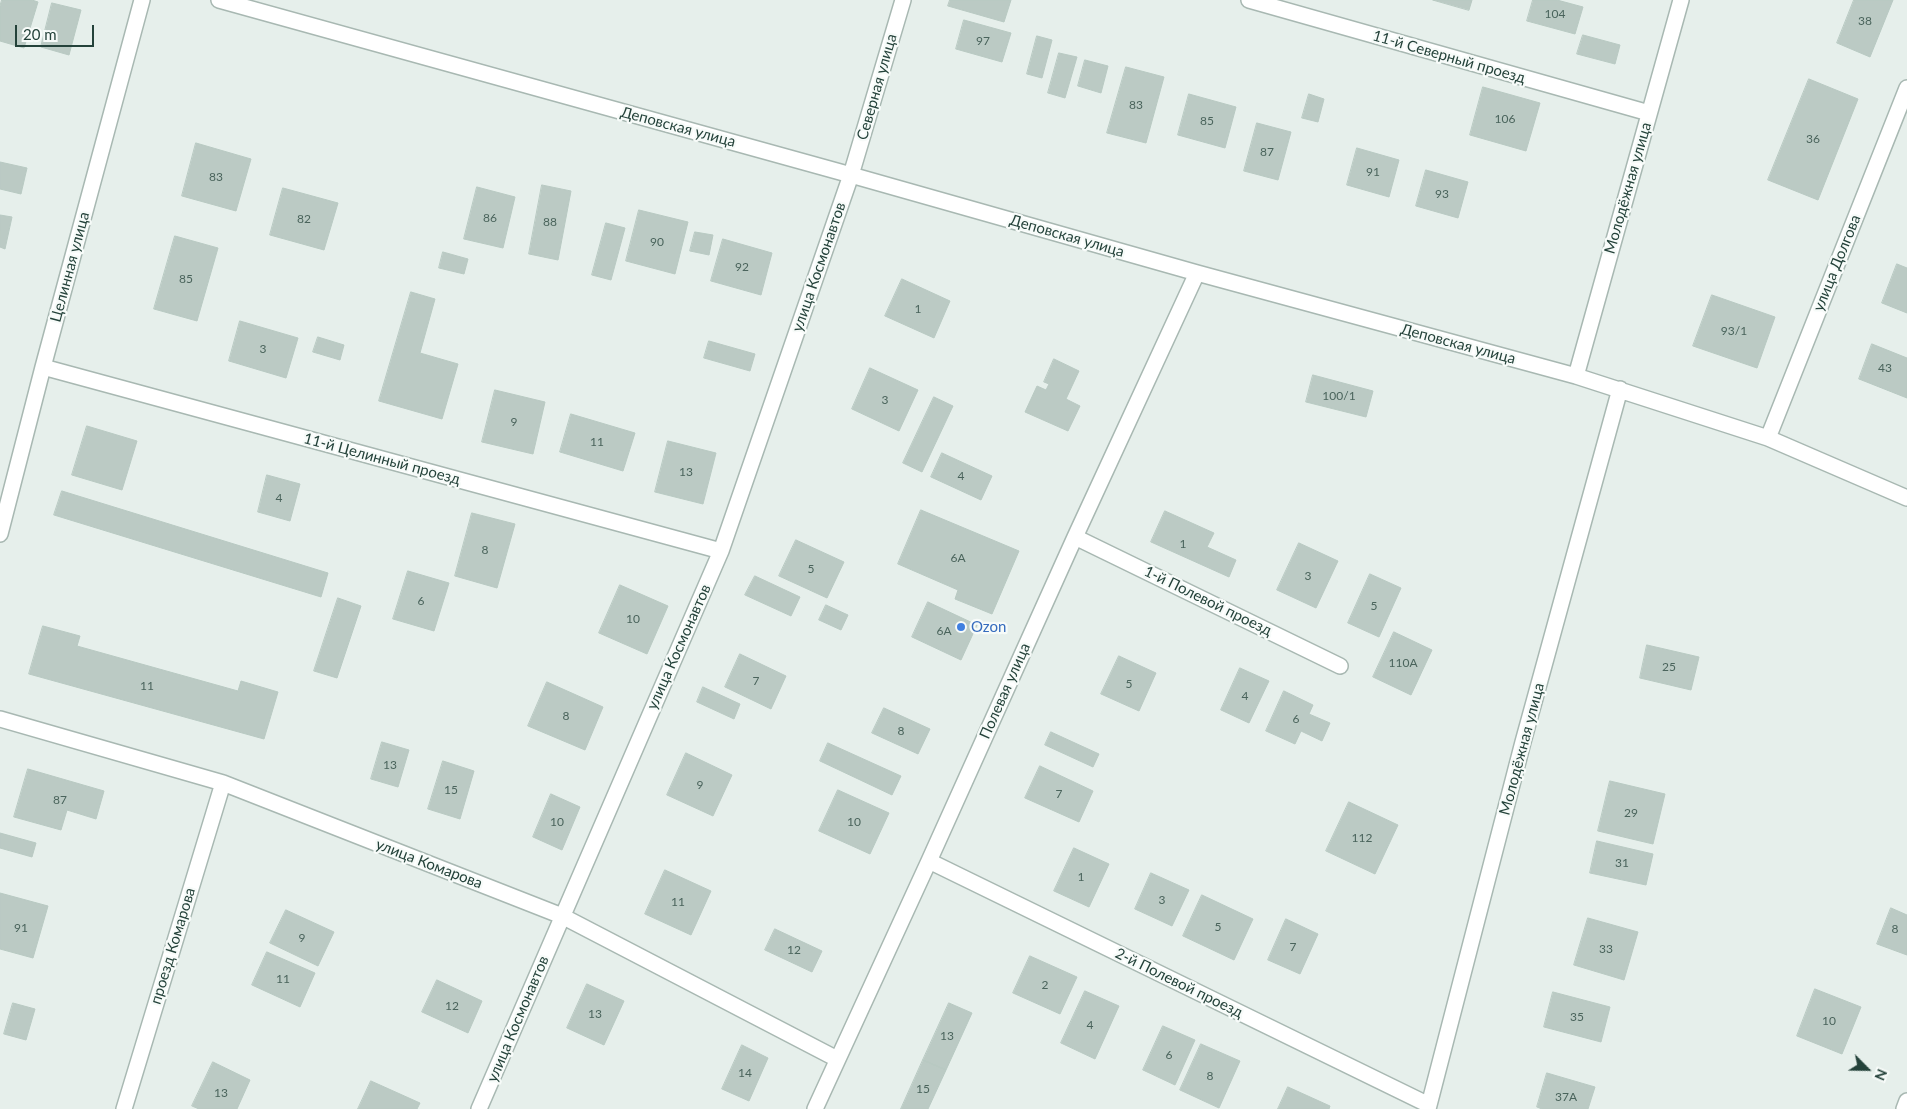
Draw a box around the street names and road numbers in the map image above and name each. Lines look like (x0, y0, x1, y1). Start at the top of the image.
street label: 11-й Северный проезд (1371, 27, 1527, 87)
street label: Северная улица (853, 32, 901, 142)
street label: Деповская улица (619, 103, 737, 151)
street label: Молодёжная улица (1601, 120, 1655, 256)
street label: улица Космонавтов (788, 200, 850, 334)
street label: Целинная улица (47, 210, 93, 324)
street label: Деповская улица (1008, 211, 1126, 261)
street label: улица Долгова (1809, 212, 1865, 314)
street label: Деповская улица (1399, 320, 1517, 368)
street label: 11-й Целинный проезд (302, 429, 462, 489)
street label: 1-й Полевой проезд (1141, 562, 1275, 640)
street label: улица Космонавтов (643, 581, 715, 713)
street label: Полевая улица (976, 640, 1034, 742)
street label: Молодёжная улица (1496, 681, 1548, 817)
street label: улица Комарова (373, 835, 485, 893)
street label: проезд Комарова (147, 886, 199, 1006)
street label: 2-й Полевой проезд (1112, 944, 1246, 1022)
street label: улица Космонавтов (483, 953, 553, 1085)

